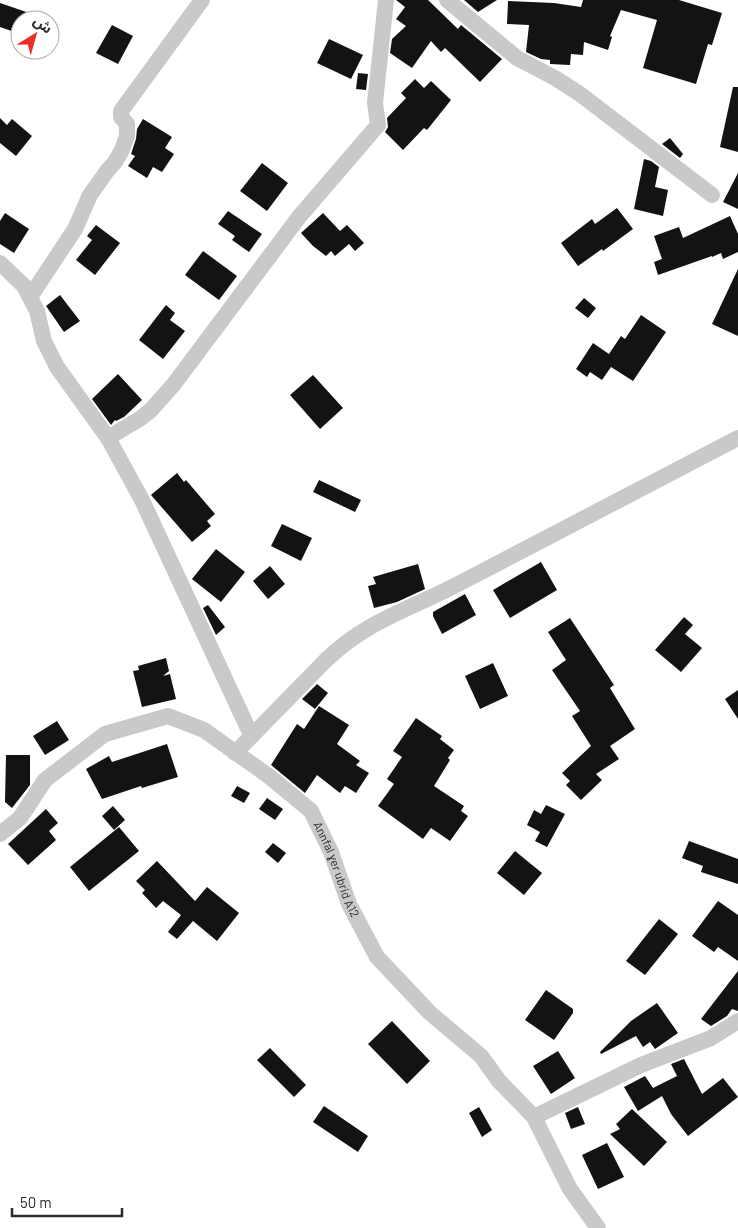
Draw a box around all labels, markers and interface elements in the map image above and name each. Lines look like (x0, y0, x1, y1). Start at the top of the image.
north arrow (10, 10, 60, 60)
text: ش (30, 12, 56, 37)
street label: Annfal ɣer ubrid A12 (311, 819, 363, 919)
scale bar (12, 1186, 122, 1218)
text: 50 m (20, 1193, 52, 1211)

